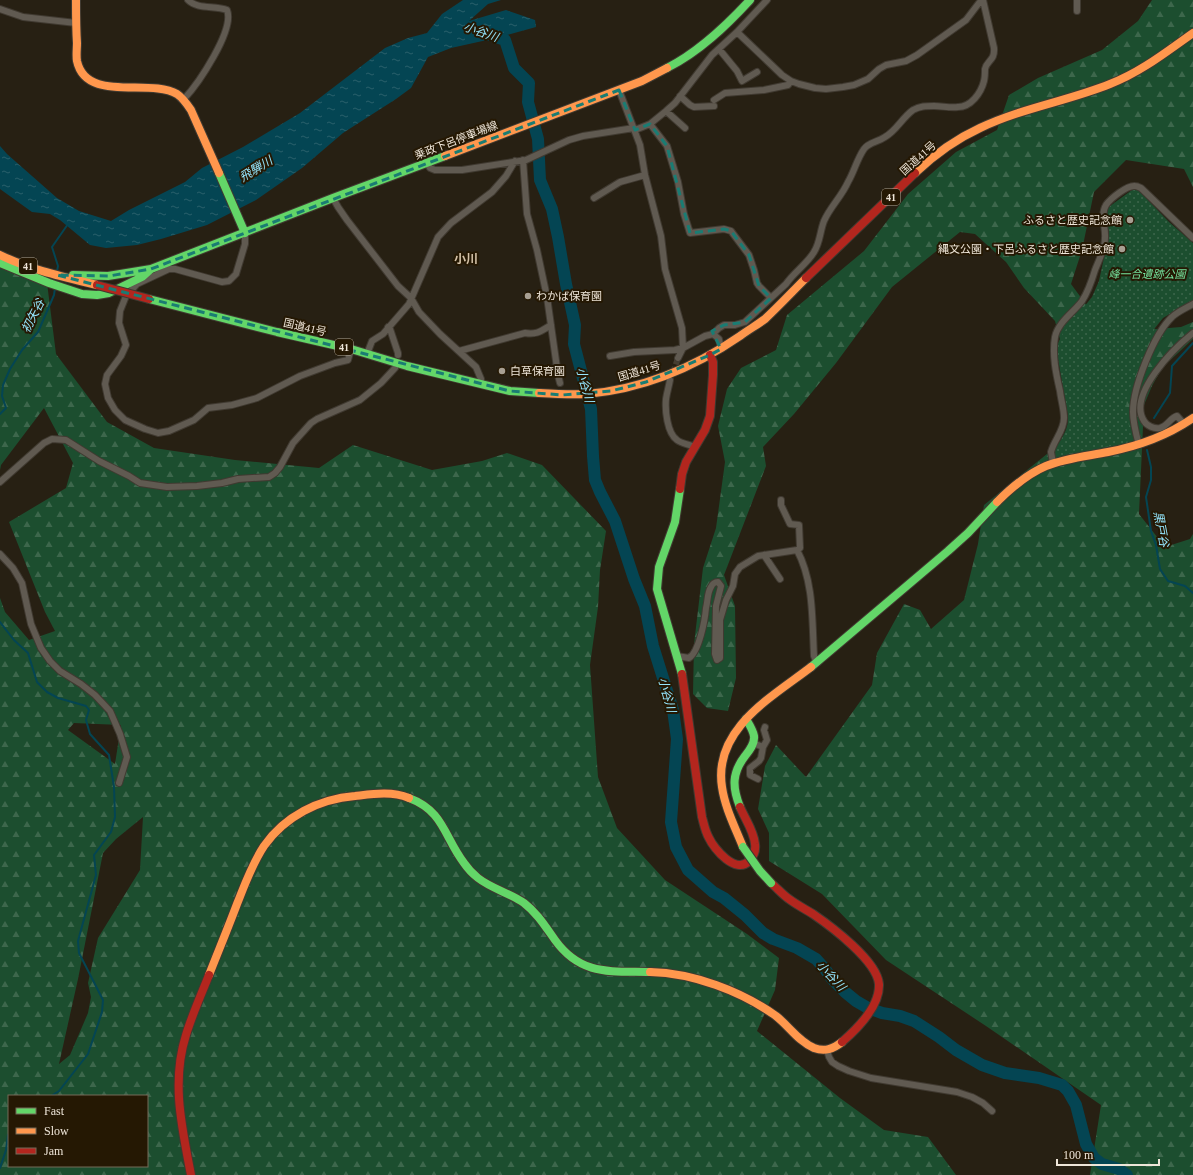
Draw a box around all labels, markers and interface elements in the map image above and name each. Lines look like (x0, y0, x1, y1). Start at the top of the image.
water label: 小谷川 (462, 20, 502, 45)
street label: 乗政下呂停車場線 (413, 119, 499, 161)
street label: 国道41号 (898, 139, 938, 177)
water label: 飛騨川 (237, 152, 277, 184)
road number: 41 (882, 189, 900, 205)
place label: ふるさと歴史記念館 (1023, 214, 1122, 226)
marker: ふるさと歴史記念館 (1125, 215, 1135, 225)
place label: 縄文公園・下呂ふるさと歴史記念館 (938, 243, 1114, 255)
marker: 縄文公園・下呂ふるさと歴史記念館 (1117, 244, 1127, 254)
district label: 小川 (454, 252, 478, 266)
road number: 41 (19, 258, 37, 274)
park label: 峰一合遺跡公園 (1109, 268, 1187, 280)
place label: わかば保育園 (536, 290, 602, 302)
marker: わかば保育園 (523, 291, 533, 301)
water label: 初矢谷 (19, 296, 48, 335)
street label: 国道41号 (282, 316, 328, 338)
road number: 41 (335, 339, 353, 355)
street label: 国道41号 (616, 359, 662, 383)
place label: 白草保育園 (510, 365, 565, 377)
marker: 白草保育園 (497, 366, 507, 376)
water label: 小谷川 (574, 366, 597, 406)
water label: 黒戸谷 (1151, 510, 1171, 549)
water label: 小谷川 (656, 676, 679, 716)
water label: 小谷川 (814, 958, 850, 995)
legend (8, 1095, 148, 1167)
text: Fast (44, 1104, 65, 1118)
text: Slow (44, 1124, 69, 1138)
scale bar (1057, 1141, 1159, 1167)
text: Jam (44, 1144, 64, 1158)
text: 100 m (1063, 1148, 1094, 1162)

